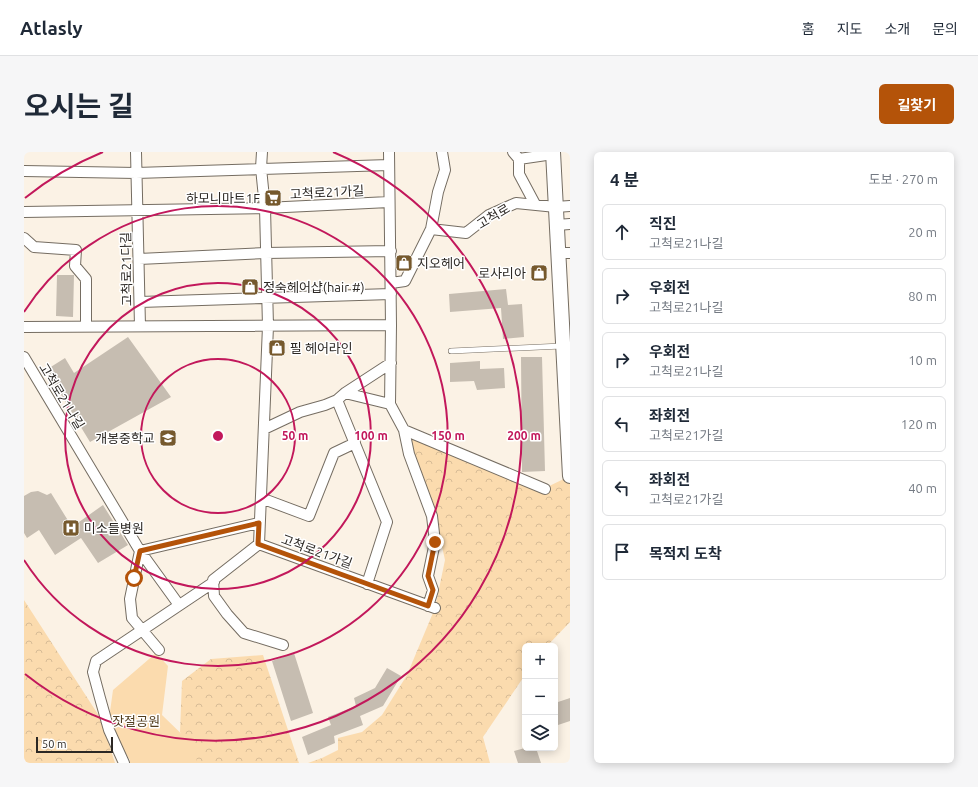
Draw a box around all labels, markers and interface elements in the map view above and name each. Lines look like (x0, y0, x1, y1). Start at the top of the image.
text: Atlasly (20, 17, 83, 39)
text: 홈 (802, 21, 815, 37)
text: 지도 (837, 21, 862, 37)
text: 소개 (884, 21, 910, 37)
text: 문의 (932, 21, 958, 37)
button: 길찾기 (879, 84, 954, 124)
text: 오시는 길 (24, 90, 134, 121)
text: 4 분 (610, 170, 639, 189)
text: 도보 · 270 m (869, 172, 938, 186)
street label: 고척로21가길 (289, 183, 365, 201)
supermarket icon: 하모니마트1F (263, 188, 283, 208)
place label: 하모니마트1F (186, 191, 260, 205)
street label: 고척로 (474, 201, 512, 231)
text: 직진 (649, 215, 677, 232)
icon: ahead (611, 221, 633, 243)
text: 20 m (908, 225, 937, 239)
street label: 고척로21다길 (118, 232, 134, 306)
text: 고척로21나길 (649, 236, 723, 250)
shop icon: 지오헤어 (394, 253, 414, 273)
place label: 지오헤어 (417, 256, 465, 270)
shop icon: 로사리아 (529, 263, 549, 283)
place label: 로사리아 (478, 266, 526, 280)
shop icon: 정숙헤어샵(hair #) (240, 277, 260, 297)
text: 우회전 (649, 279, 690, 296)
place label: 정숙헤어샵(hair #) (263, 280, 365, 295)
icon: right (611, 285, 633, 307)
text: 80 m (908, 289, 937, 303)
text: 고척로21나길 (649, 300, 723, 314)
shop icon: 필 헤어라인 (267, 338, 287, 358)
place label: 필 헤어라인 (290, 341, 353, 355)
text: 우회전 (649, 343, 690, 360)
icon: right (611, 349, 633, 371)
text: 10 m (908, 353, 937, 367)
street label: 고척로21나길 (37, 360, 87, 432)
text: 고척로21나길 (649, 364, 723, 378)
text: 좌회전 (649, 407, 690, 424)
icon: left (611, 413, 633, 435)
text: 120 m (901, 417, 937, 431)
school or university icon: 개봉중학교 (158, 428, 178, 448)
text: 고척로21가길 (649, 428, 723, 442)
centre of rings (211, 429, 225, 443)
text: 50 m (282, 429, 308, 442)
text: 100 m (354, 429, 388, 442)
text: 150 m (431, 429, 465, 442)
text: 200 m (507, 429, 541, 442)
place label: 개봉중학교 (95, 431, 155, 445)
text: 좌회전 (649, 471, 690, 488)
icon: left (611, 477, 633, 499)
text: 40 m (908, 481, 937, 495)
text: 고척로21가길 (649, 492, 723, 506)
hospital icon: 미소들병원 (61, 518, 81, 538)
place label: 미소들병원 (84, 521, 144, 535)
street label: 고척로21가길 (280, 532, 354, 570)
route end (426, 533, 444, 551)
icon: arrive (611, 541, 633, 563)
text: 목적지 도착 (649, 545, 722, 562)
route start (125, 569, 143, 587)
map controls (522, 643, 558, 751)
button: + (522, 643, 558, 679)
button: − (522, 679, 558, 715)
park label: 잣절공원 (112, 714, 160, 728)
button: layers (522, 715, 558, 751)
scale bar (36, 735, 113, 754)
text: 50 m (42, 738, 66, 750)

